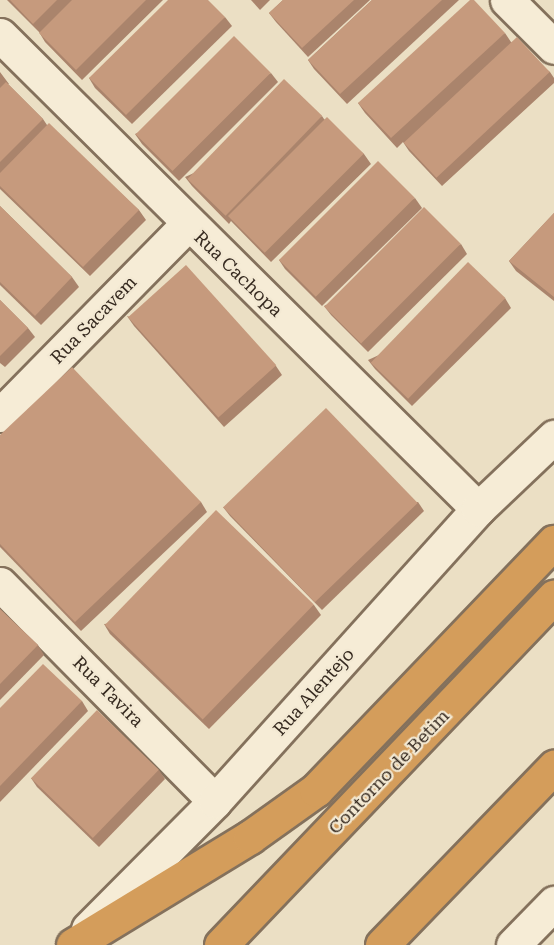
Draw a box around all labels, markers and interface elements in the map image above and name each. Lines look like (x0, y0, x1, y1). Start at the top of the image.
street label: Rua Cachopa (189, 227, 287, 321)
street label: Rua Sacavem (47, 271, 141, 369)
street label: Rua Alentejo (269, 644, 359, 740)
street label: Rua Tavira (68, 652, 148, 732)
street label: Contorno de Betim (324, 705, 454, 839)

